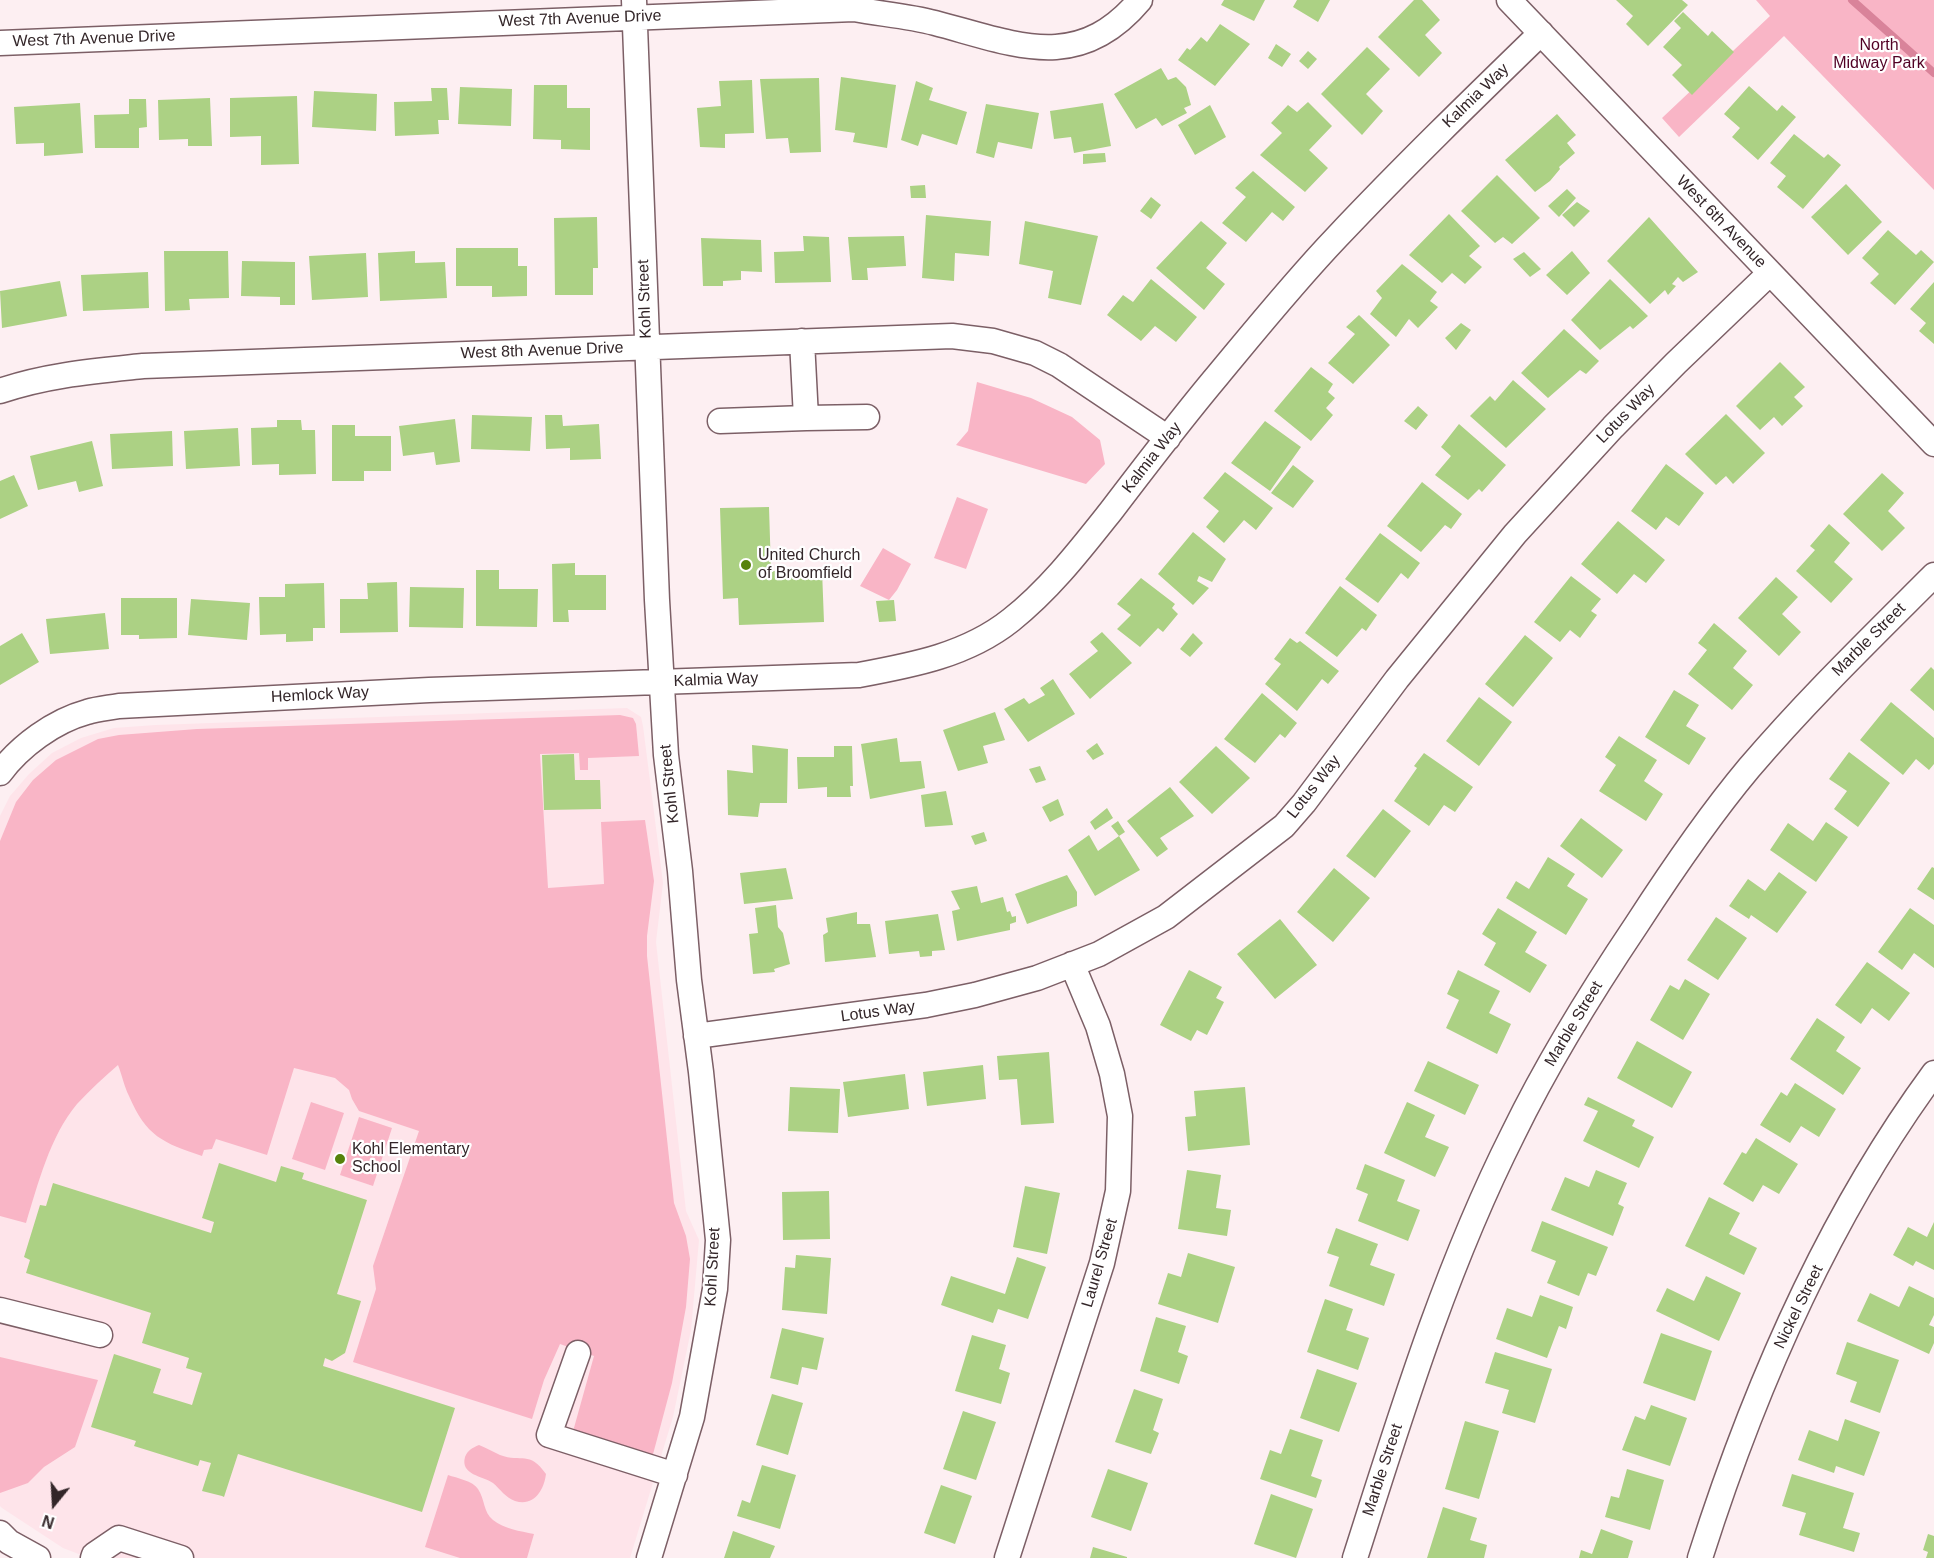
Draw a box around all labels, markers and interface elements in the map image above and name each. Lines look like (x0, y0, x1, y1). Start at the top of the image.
street label: West 7th Avenue Drive (498, 7, 662, 31)
street label: West 7th Avenue Drive (12, 27, 176, 51)
park label: North Midway Park (1833, 36, 1925, 74)
street label: Kalmia Way (1439, 60, 1513, 132)
street label: West 6th Avenue (1672, 172, 1770, 272)
street label: Kohl Street (634, 259, 656, 339)
street label: West 8th Avenue Drive (460, 339, 624, 363)
street label: Lotus Way (1593, 380, 1659, 448)
street label: Kalmia Way (1118, 419, 1186, 497)
place label: United Church of Broomfield (758, 546, 860, 584)
marker: United Church of Broomfield (739, 558, 753, 572)
street label: Marble Street (1828, 599, 1910, 681)
street label: Kalmia Way (673, 669, 759, 691)
street label: Hemlock Way (271, 683, 369, 707)
street label: Kohl Street (656, 744, 684, 824)
street label: Lotus Way (1283, 752, 1345, 822)
street label: Marble Street (1541, 978, 1607, 1070)
street label: Lotus Way (840, 997, 916, 1027)
place label: Kohl Elementary School (352, 1140, 469, 1178)
marker: Kohl Elementary School (333, 1152, 347, 1166)
street label: Laurel Street (1078, 1216, 1122, 1310)
street label: Kohl Street (701, 1227, 725, 1307)
street label: Nickel Street (1770, 1262, 1828, 1352)
street label: Marble Street (1359, 1421, 1407, 1519)
north arrow (24, 1474, 84, 1534)
text: N (40, 1512, 56, 1531)

